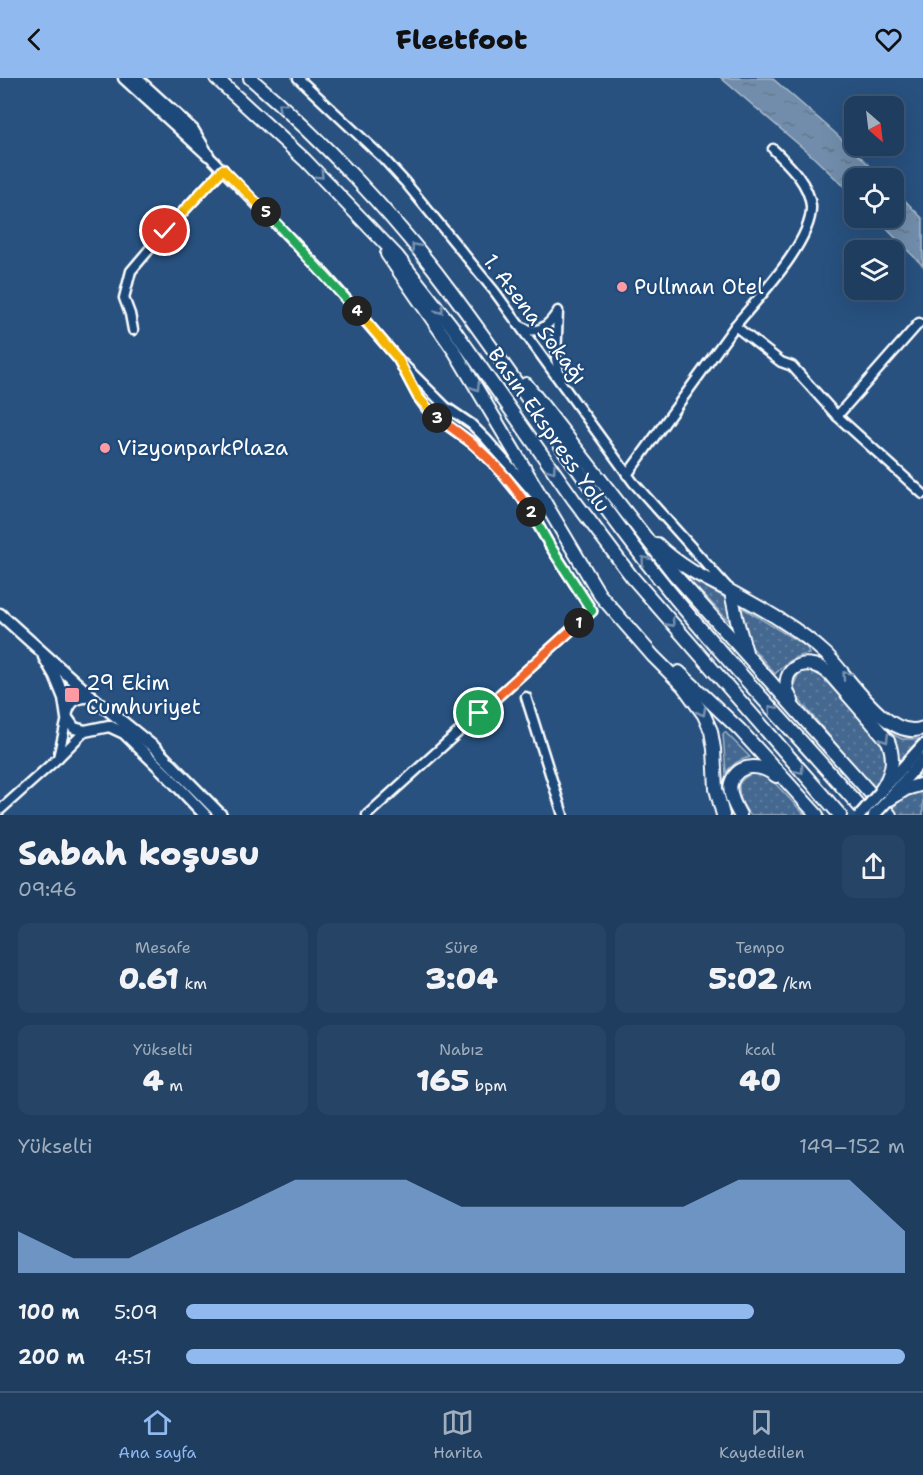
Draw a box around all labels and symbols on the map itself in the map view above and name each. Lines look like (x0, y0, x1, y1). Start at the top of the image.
north arrow (844, 96, 904, 156)
one-way arrow (277, 102, 287, 113)
one-way arrow (312, 168, 323, 179)
pin: 5 (251, 197, 281, 227)
pin (139, 205, 190, 256)
one-way arrow (411, 243, 422, 254)
street label: 1. Asena Sokağı (477, 248, 593, 390)
place label: Pullman Otel (634, 273, 764, 301)
marker: Pullman Otel (615, 280, 629, 294)
pin: 4 (342, 296, 372, 326)
one-way arrow (432, 303, 443, 314)
street label: Basın Ekspress Yolu (481, 342, 617, 518)
one-way arrow (469, 381, 481, 391)
pin: 3 (422, 403, 452, 433)
place label: VizyonparkPlaza (117, 434, 288, 462)
marker: VizyonparkPlaza (98, 441, 112, 455)
one-way arrow (545, 462, 556, 473)
pin: 2 (516, 497, 546, 527)
one-way arrow (642, 556, 653, 567)
pin: 1 (564, 608, 594, 638)
one-way arrow (664, 616, 675, 627)
place label: 29 Ekim Cumhuriyet (86, 669, 201, 721)
one-way arrow (842, 671, 853, 682)
marker: 29 Ekim Cumhuriyet (63, 686, 81, 704)
pin (453, 687, 504, 738)
one-way arrow (768, 705, 779, 715)
one-way arrow (695, 706, 706, 717)
one-way arrow (878, 732, 889, 743)
one-way arrow (793, 763, 804, 773)

